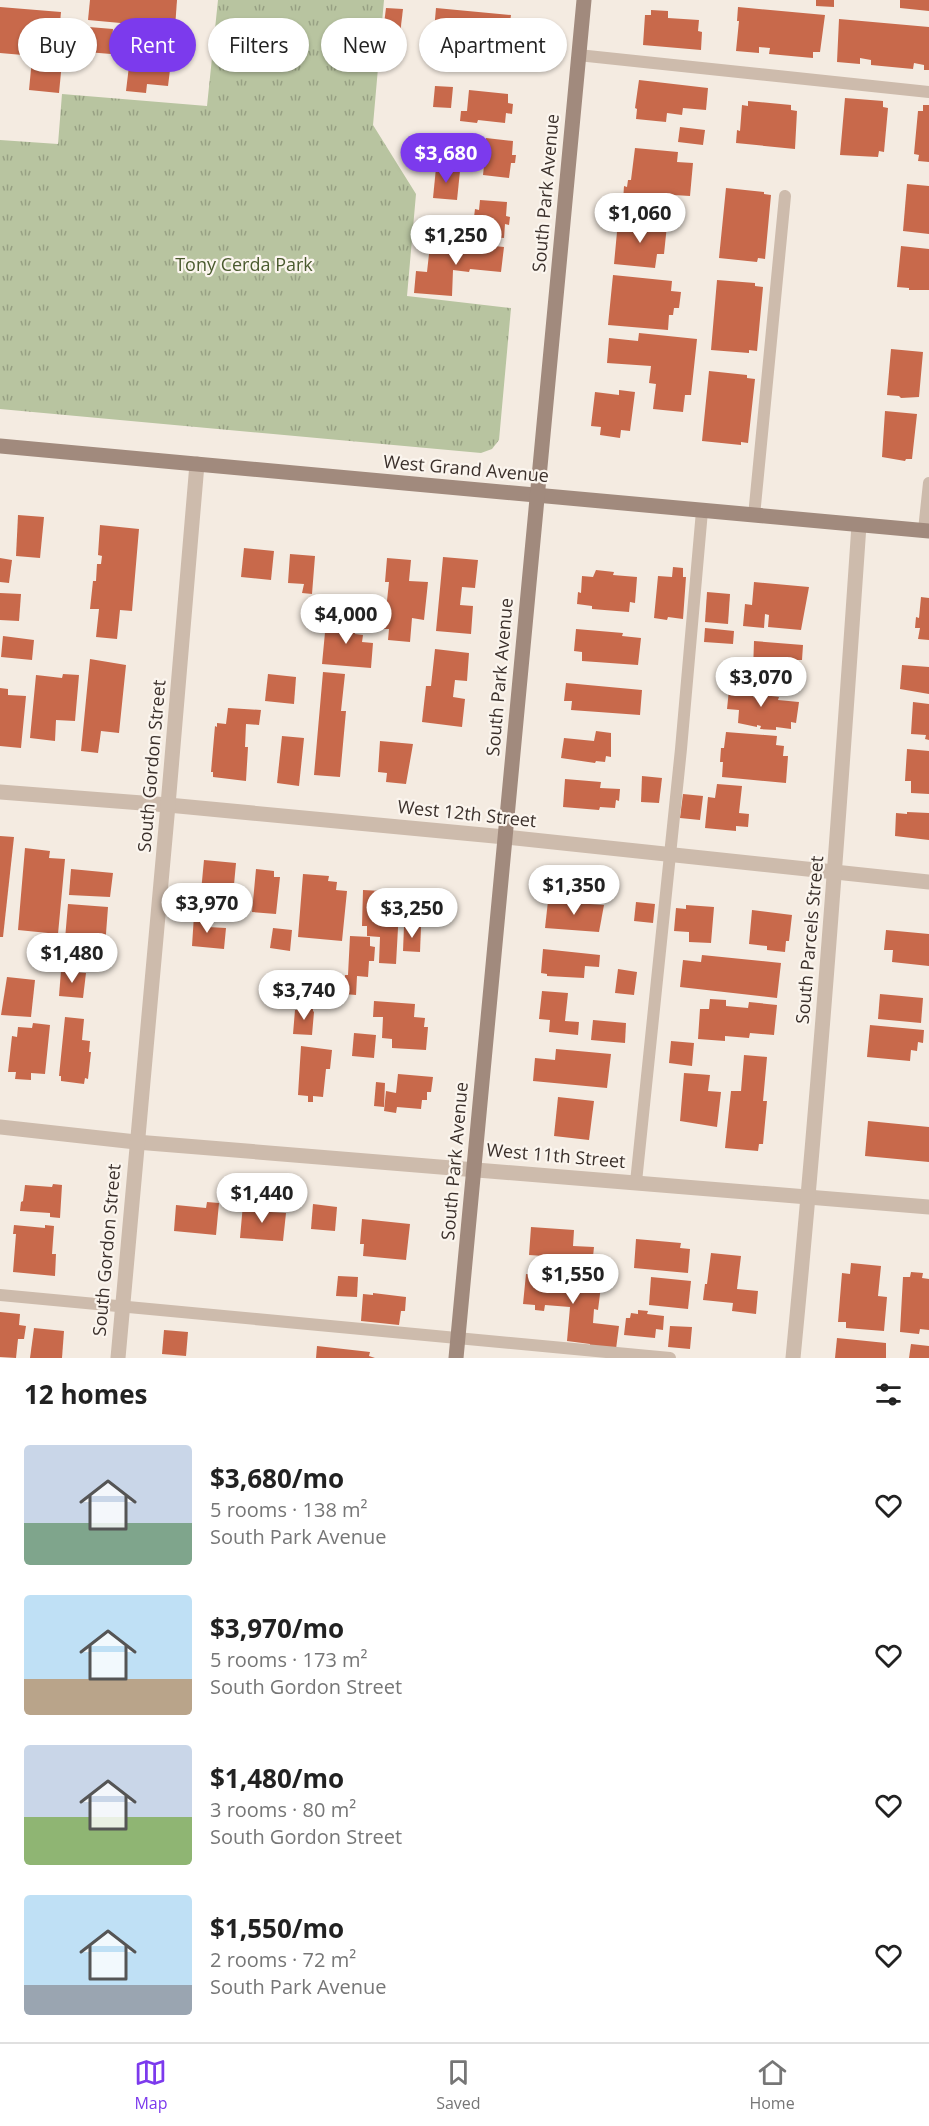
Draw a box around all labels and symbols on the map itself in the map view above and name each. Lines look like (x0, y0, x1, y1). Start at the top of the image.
street label: South Park Avenue (526, 113, 564, 273)
pin: $3,680 (397, 133, 495, 184)
pin: $1,060 (591, 193, 689, 244)
pin: $1,250 (407, 215, 505, 266)
park label: Tony Cerda Park (175, 252, 313, 276)
street label: West Grand Avenue (382, 449, 550, 487)
pin: $4,000 (297, 594, 395, 645)
street label: South Park Avenue (480, 597, 518, 757)
pin: $3,070 (712, 657, 810, 708)
street label: South Gordon Street (132, 679, 170, 853)
street label: West 12th Street (397, 794, 538, 832)
street label: South Parcels Street (790, 855, 828, 1025)
pin: $1,350 (525, 865, 623, 916)
pin: $3,970 (158, 883, 256, 934)
pin: $3,250 (363, 888, 461, 939)
pin: $1,480 (23, 933, 121, 984)
pin: $3,740 (255, 970, 353, 1021)
street label: South Park Avenue (435, 1081, 473, 1241)
street label: West 11th Street (486, 1137, 627, 1173)
street label: South Gordon Street (87, 1163, 125, 1337)
pin: $1,440 (213, 1173, 311, 1224)
pin: $1,550 (524, 1254, 622, 1305)

